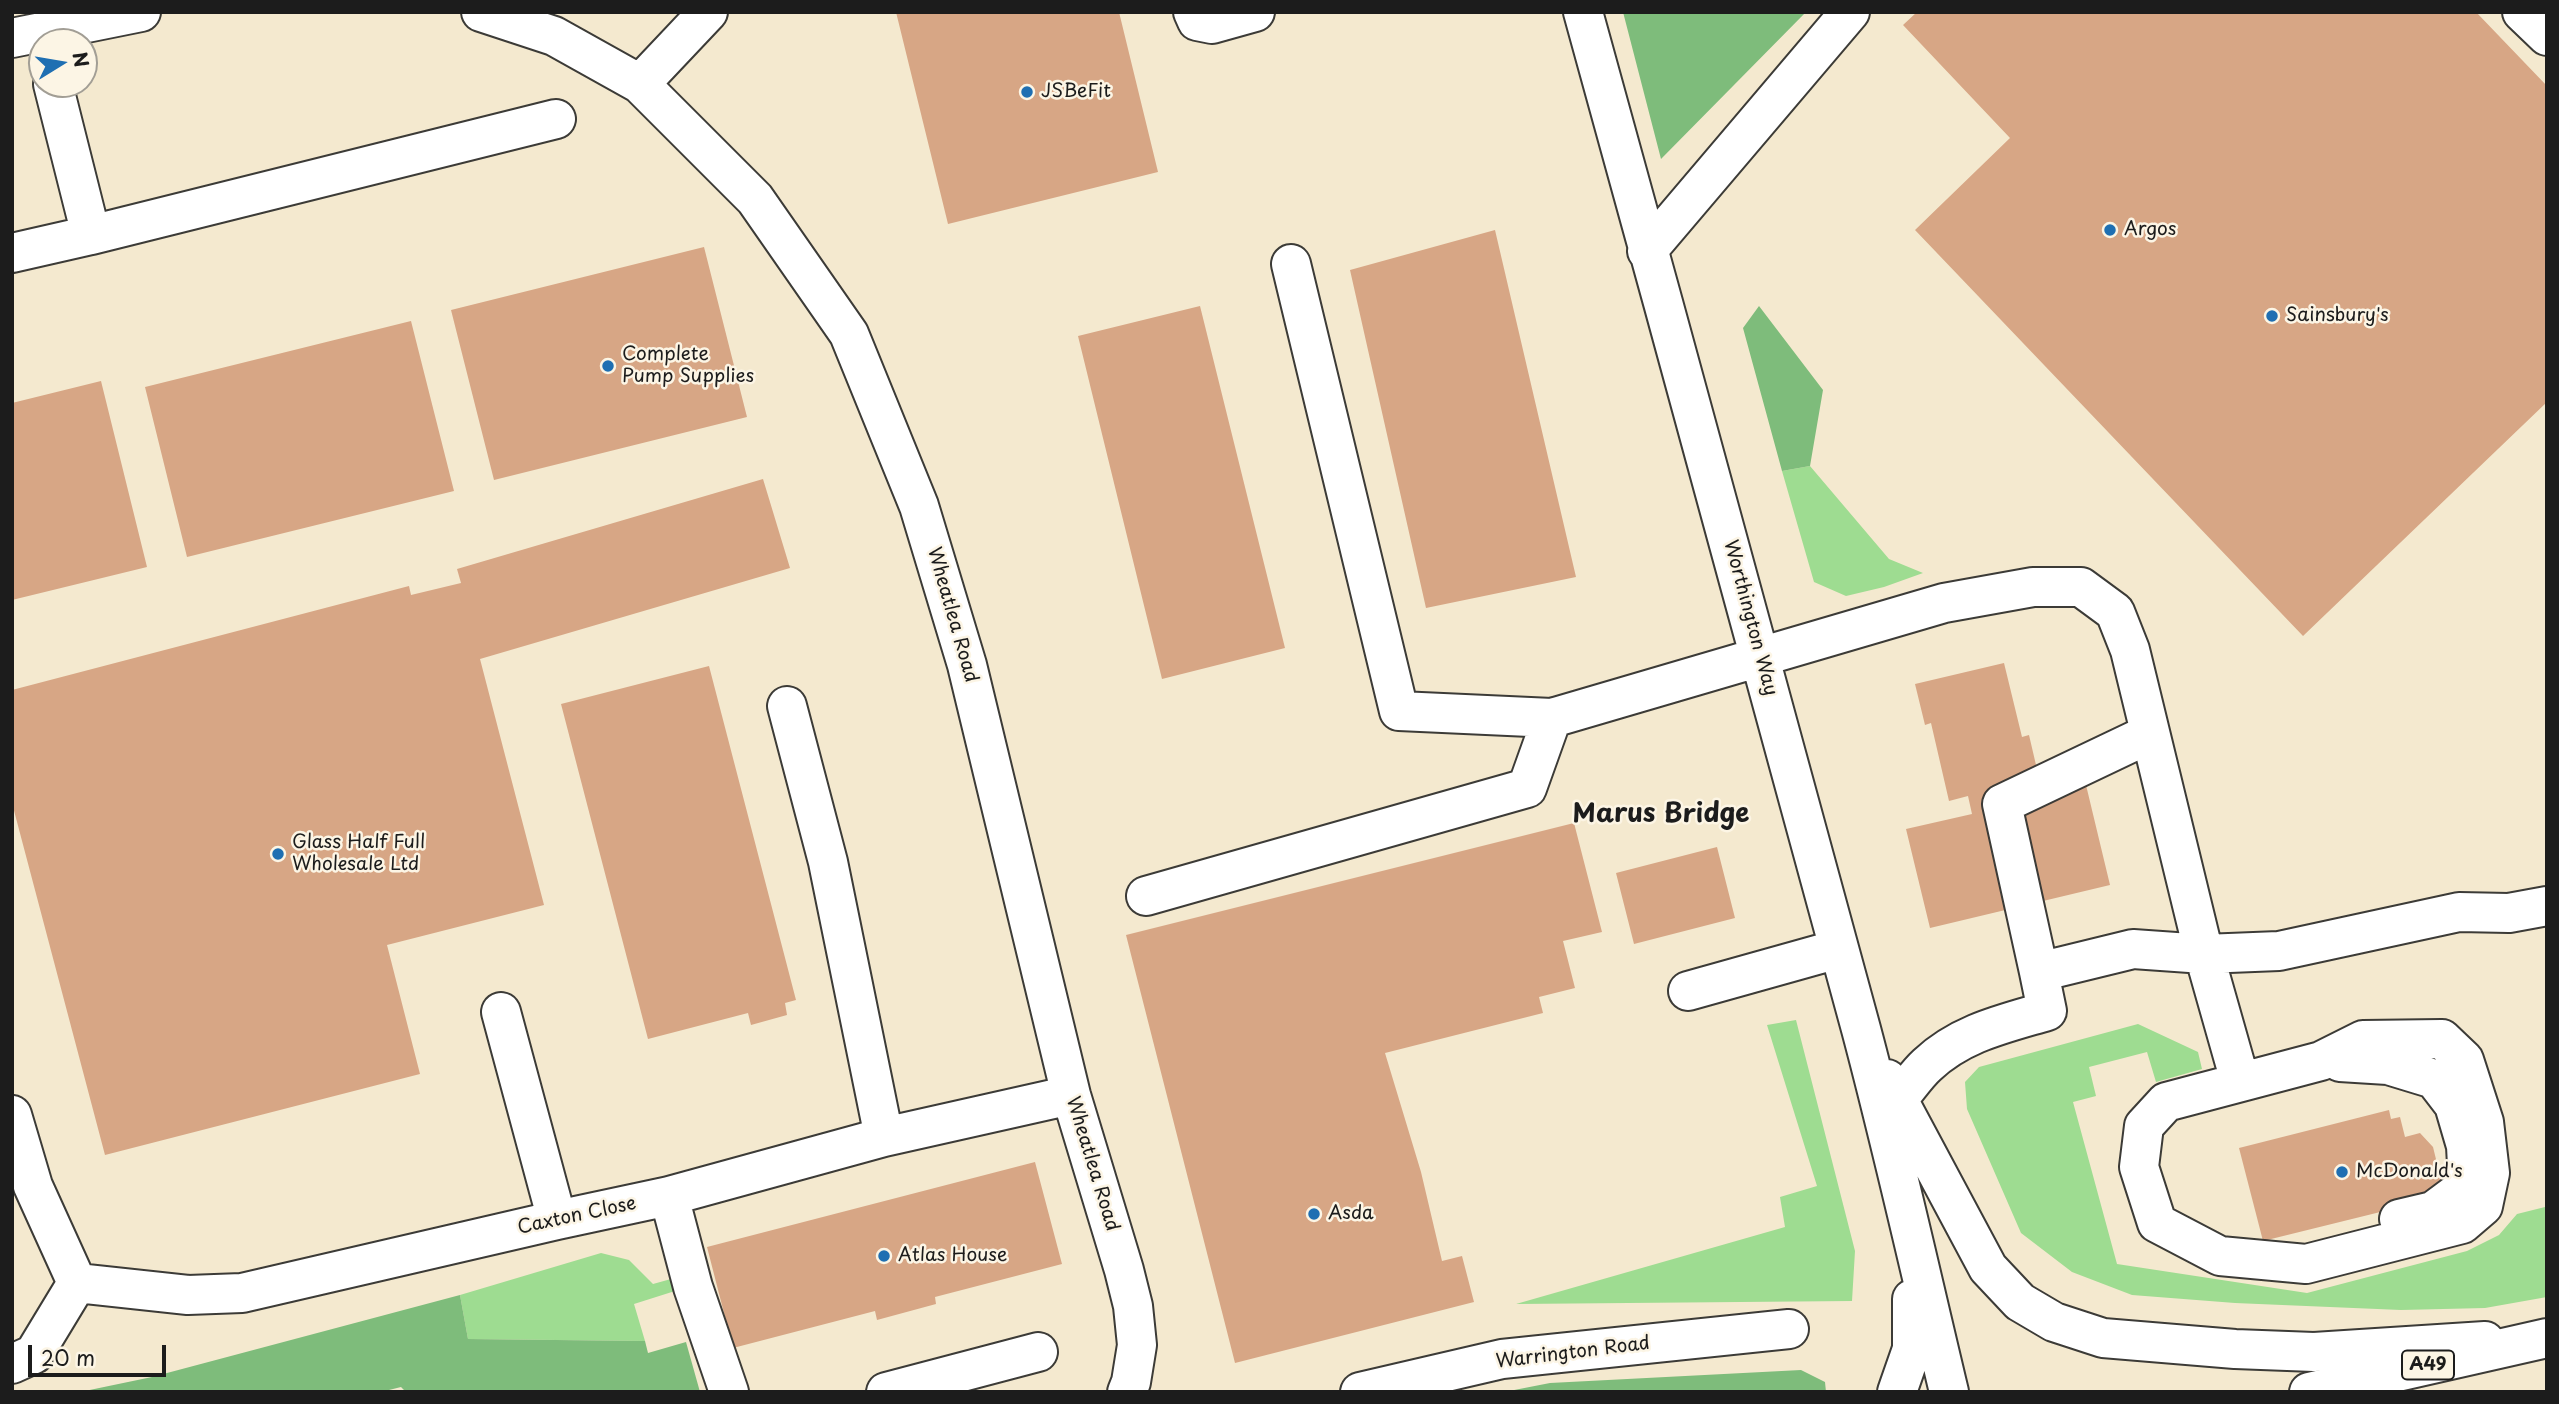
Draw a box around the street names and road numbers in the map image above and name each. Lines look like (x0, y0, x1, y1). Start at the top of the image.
street label: Worthington Way (1718, 538, 1782, 698)
street label: Wheatlea Road (922, 545, 982, 685)
street label: Wheatlea Road (1061, 1094, 1123, 1234)
street label: Caxton Close (516, 1192, 638, 1240)
street label: Warrington Road (1495, 1332, 1651, 1374)
road number: A49 (2402, 1350, 2454, 1380)

